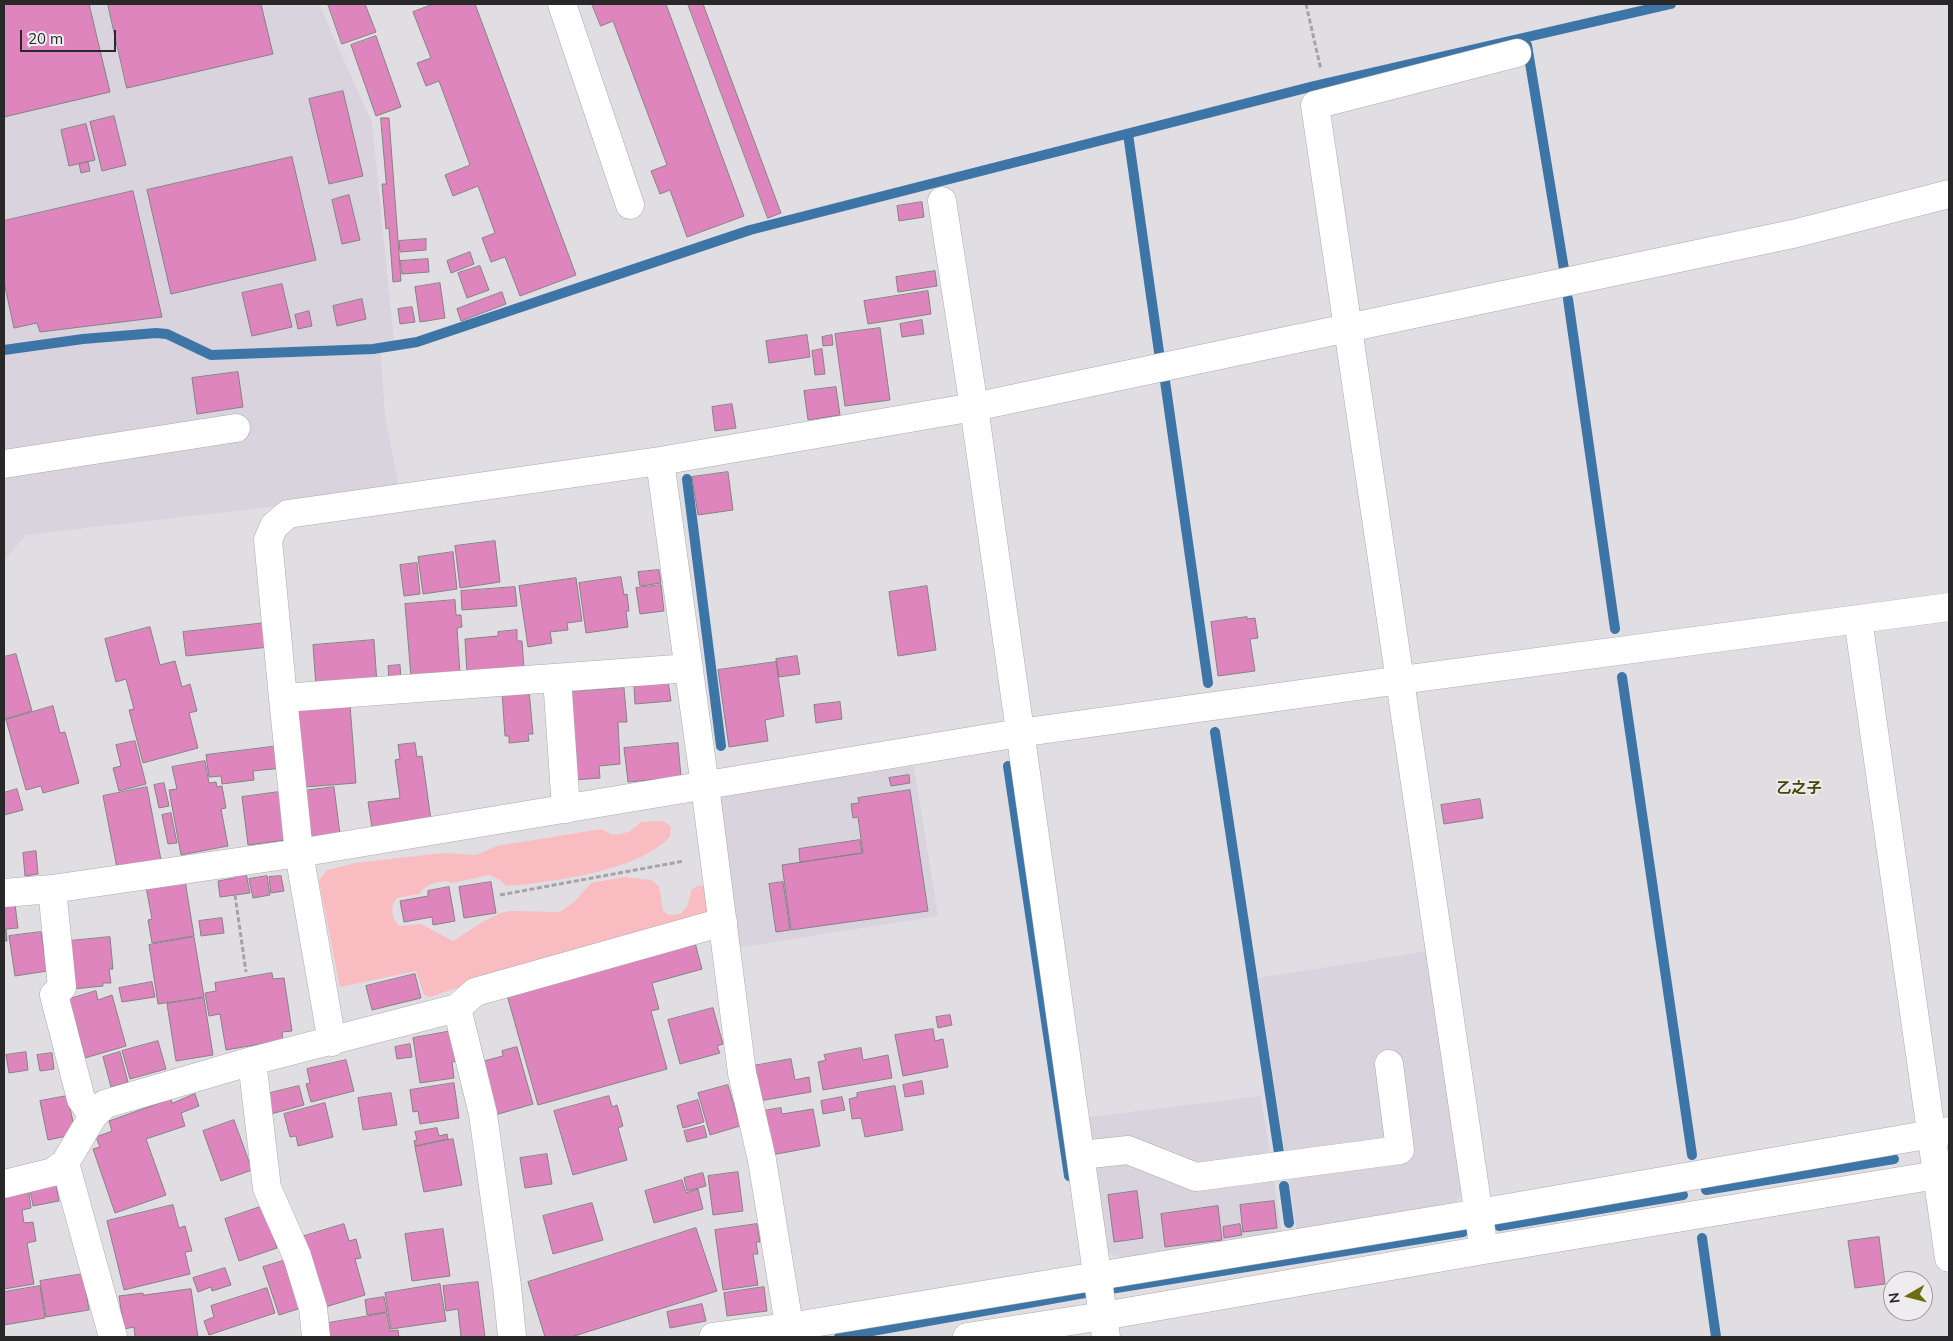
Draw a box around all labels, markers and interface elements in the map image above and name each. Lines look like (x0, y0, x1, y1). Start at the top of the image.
scale bar (22, 20, 119, 52)
text: 20 m (28, 29, 63, 48)
district label: 乙之子 (1777, 779, 1821, 797)
north arrow (1883, 1271, 1933, 1321)
text: N (1884, 1291, 1904, 1304)

